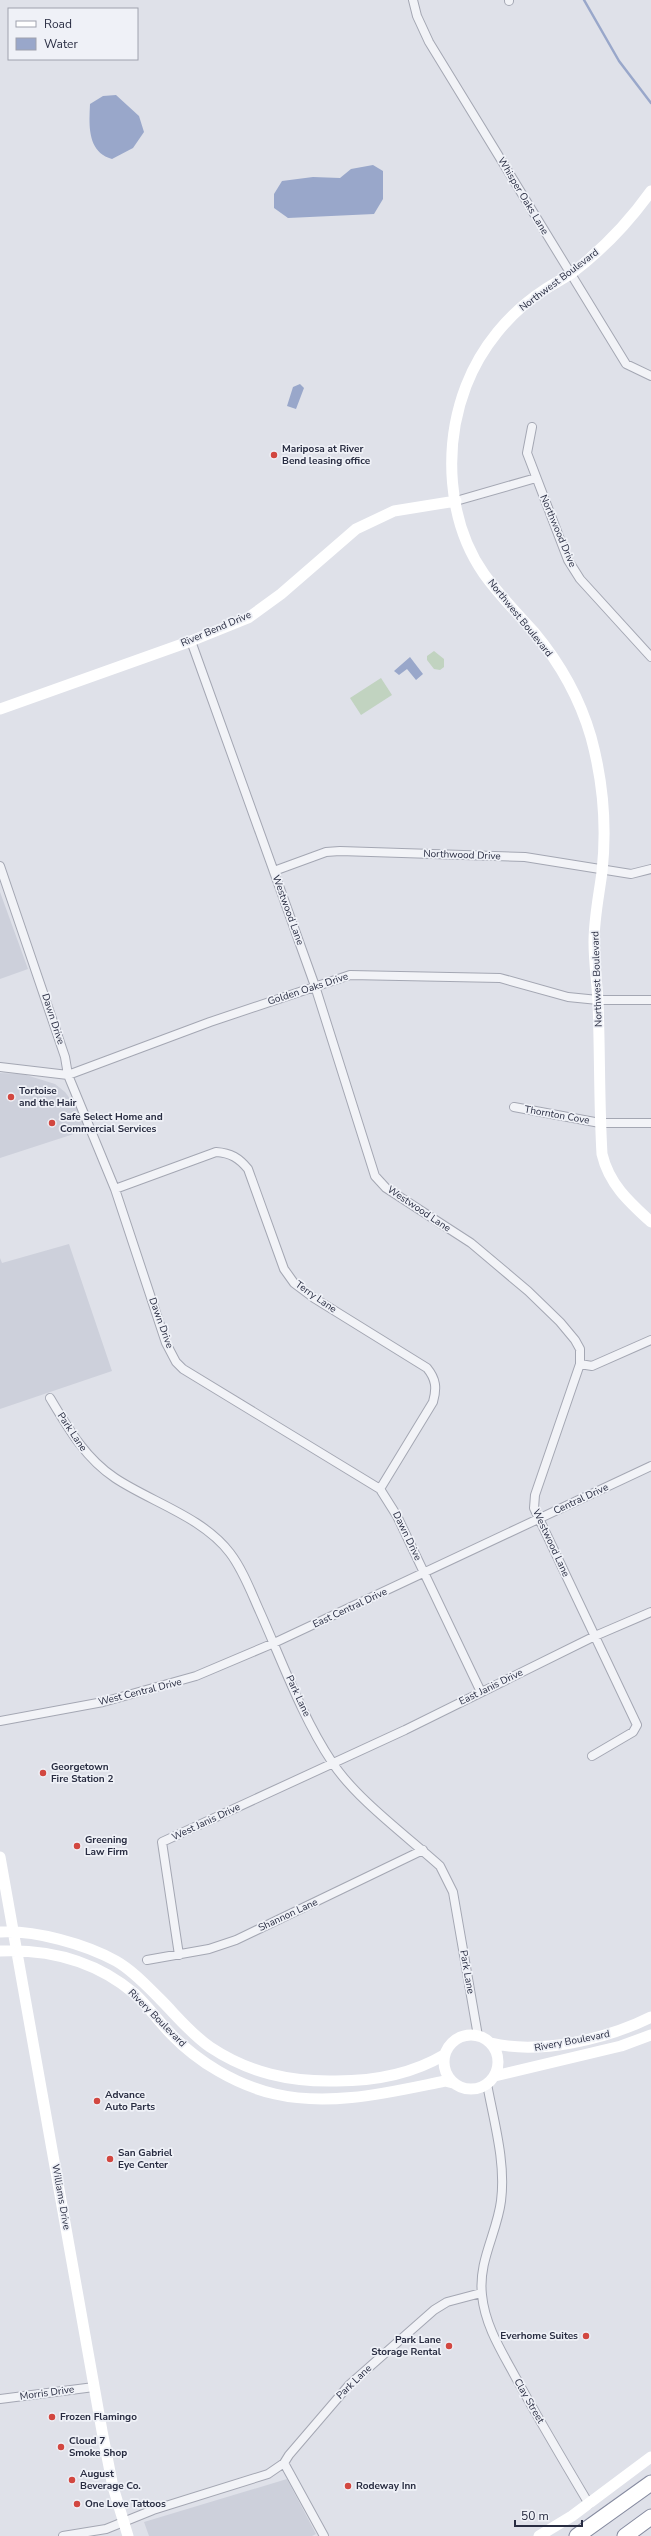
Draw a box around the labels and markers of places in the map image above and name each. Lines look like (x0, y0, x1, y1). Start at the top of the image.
place label: Mariposa at River Bend leasing office (282, 442, 371, 468)
marker: Mariposa at River Bend leasing office (269, 450, 279, 460)
place label: Tortoise and the Hair (19, 1084, 77, 1110)
marker: Tortoise and the Hair (6, 1092, 16, 1102)
place label: Safe Select Home and Commercial Services (60, 1110, 163, 1136)
marker: Safe Select Home and Commercial Services (47, 1118, 57, 1128)
place label: Georgetown Fire Station 2 (51, 1760, 113, 1786)
marker: Georgetown Fire Station 2 (38, 1768, 48, 1778)
place label: Greening Law Firm (85, 1833, 128, 1859)
marker: Greening Law Firm (72, 1841, 82, 1851)
place label: Advance Auto Parts (105, 2088, 155, 2114)
marker: Advance Auto Parts (92, 2096, 102, 2106)
place label: San Gabriel Eye Center (118, 2146, 173, 2172)
marker: San Gabriel Eye Center (105, 2154, 115, 2164)
place label: Everhome Suites (500, 2329, 578, 2343)
marker: Everhome Suites (581, 2331, 591, 2341)
place label: Park Lane Storage Rental (371, 2333, 442, 2359)
marker: Park Lane Storage Rental (444, 2341, 454, 2351)
place label: Frozen Flamingo (60, 2410, 137, 2424)
marker: Frozen Flamingo (47, 2412, 57, 2422)
place label: Cloud 7 Smoke Shop (69, 2434, 127, 2460)
marker: Cloud 7 Smoke Shop (56, 2442, 66, 2452)
place label: August Beverage Co. (80, 2467, 141, 2493)
marker: August Beverage Co. (67, 2475, 77, 2485)
place label: Rodeway Inn (356, 2479, 416, 2493)
marker: Rodeway Inn (343, 2481, 353, 2491)
place label: One Love Tattoos (85, 2497, 166, 2511)
marker: One Love Tattoos (72, 2499, 82, 2509)

